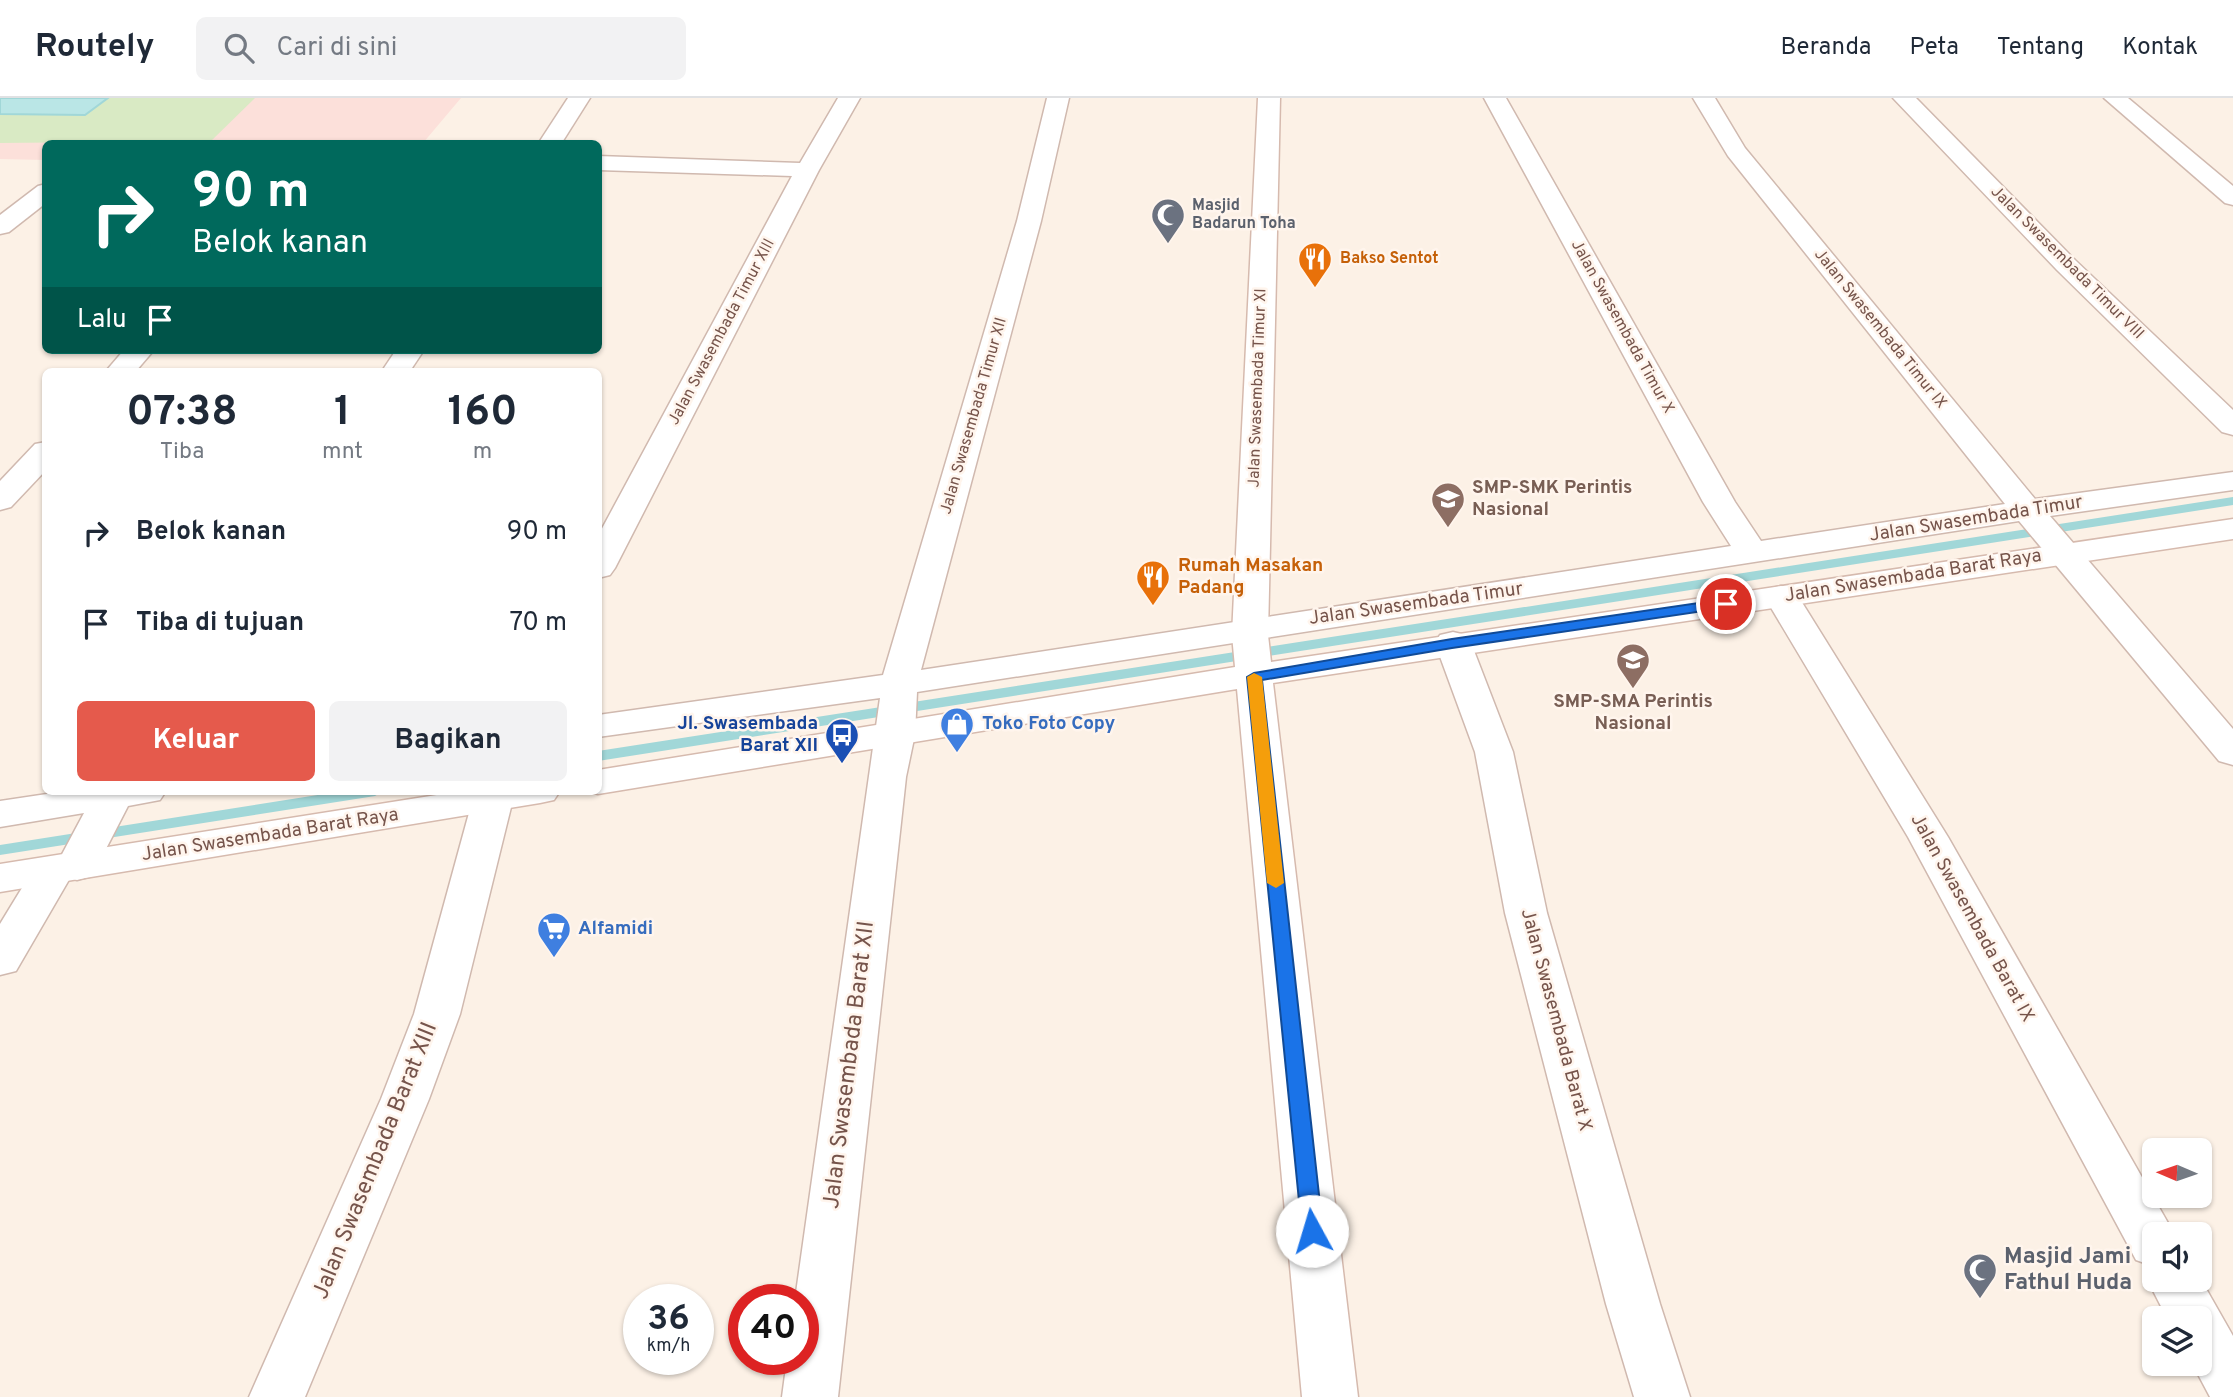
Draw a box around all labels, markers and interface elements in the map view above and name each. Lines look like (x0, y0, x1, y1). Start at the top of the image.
search box (196, 17, 686, 80)
text: Routely (35, 27, 154, 69)
icon: search (220, 29, 258, 67)
text: Cari di sini (276, 32, 397, 65)
text: Beranda (1781, 33, 1872, 63)
text: Peta (1910, 33, 1959, 63)
text: Tentang (1997, 33, 2084, 63)
text: Kontak (2122, 33, 2198, 63)
text: 90 m (192, 163, 310, 225)
icon: right (77, 168, 168, 259)
street label: Jalan Swasembada Timur VIII (1986, 182, 2148, 344)
mosque icon: Masjid Badarun Toha (1149, 196, 1187, 245)
place label: Masjid Badarun Toha (1192, 196, 1296, 234)
text: Belok kanan (192, 224, 368, 264)
street label: Jalan Swasembada Timur XIII (664, 235, 780, 429)
street label: Jalan Swasembada Timur X (1566, 237, 1678, 417)
restaurant icon: Bakso Sentot (1296, 240, 1334, 289)
street label: Jalan Swasembada Timur IX (1809, 245, 1951, 413)
place label: Bakso Sentot (1340, 249, 1439, 269)
street label: Jalan Swasembada Timur XI (1245, 288, 1271, 488)
icon: arrive (141, 301, 179, 339)
text: Lalu (77, 304, 127, 337)
street label: Jalan Swasembada Timur XII (936, 315, 1012, 517)
text: 07:38 (126, 387, 238, 440)
text: 1 (334, 387, 351, 440)
text: 160 (447, 387, 518, 440)
text: Tiba (160, 438, 204, 467)
text: mnt (322, 438, 363, 467)
text: m (473, 438, 492, 467)
place label: SMP-SMK Perintis Nasional (1472, 476, 1632, 522)
school or university icon: SMP-SMK Perintis Nasional (1429, 480, 1467, 529)
street label: Jalan Swasembada Timur (1867, 490, 2085, 548)
icon: right (77, 514, 115, 552)
text: Belok kanan (136, 516, 286, 549)
text: 90 m (507, 516, 567, 549)
street label: Jalan Swasembada Barat Raya (1783, 544, 2043, 608)
place label: Rumah Masakan Padang (1178, 554, 1323, 600)
restaurant icon: Rumah Masakan Padang (1134, 558, 1172, 607)
pin (1696, 574, 1756, 634)
street label: Jalan Swasembada Timur (1307, 577, 1525, 631)
icon: arrive (1707, 585, 1745, 623)
icon: arrive (77, 605, 115, 643)
text: Tiba di tujuan (136, 607, 304, 640)
text: 70 m (509, 607, 567, 640)
school or university icon: SMP-SMA Perintis Nasional (1614, 641, 1652, 690)
place label: SMP-SMA Perintis Nasional (1553, 690, 1713, 736)
button: Keluar (77, 701, 315, 781)
button: Bagikan (329, 701, 567, 781)
shop icon: Toko Foto Copy (938, 705, 976, 754)
place label: Jl. Swasembada Barat XII (677, 712, 818, 758)
place label: Toko Foto Copy (982, 712, 1116, 736)
bus stop icon: Jl. Swasembada Barat XII (823, 716, 861, 765)
street label: Jalan Swasembada Barat Raya (140, 803, 400, 867)
street label: Jalan Swasembada Barat IX (1905, 810, 2039, 1026)
street label: Jalan Swasembada Barat X (1515, 906, 1597, 1134)
supermarket icon: Alfamidi (535, 910, 573, 959)
place label: Alfamidi (578, 917, 653, 941)
street label: Jalan Swasembada Barat XII (818, 919, 882, 1211)
street label: Jalan Swasembada Barat XIII (307, 1018, 445, 1304)
north arrow (2142, 1138, 2212, 1208)
map controls (2142, 1138, 2212, 1376)
position arrow (1275, 1194, 1349, 1268)
button: sound (2142, 1222, 2212, 1292)
place label: Masjid Jami Fathul Huda (2004, 1243, 2132, 1298)
mosque icon: Masjid Jami Fathul Huda (1961, 1251, 1999, 1300)
speed limit sign: 40 (728, 1284, 819, 1375)
text: 36 (647, 1298, 690, 1342)
button: layers (2142, 1306, 2212, 1376)
text: km/h (647, 1335, 690, 1358)

